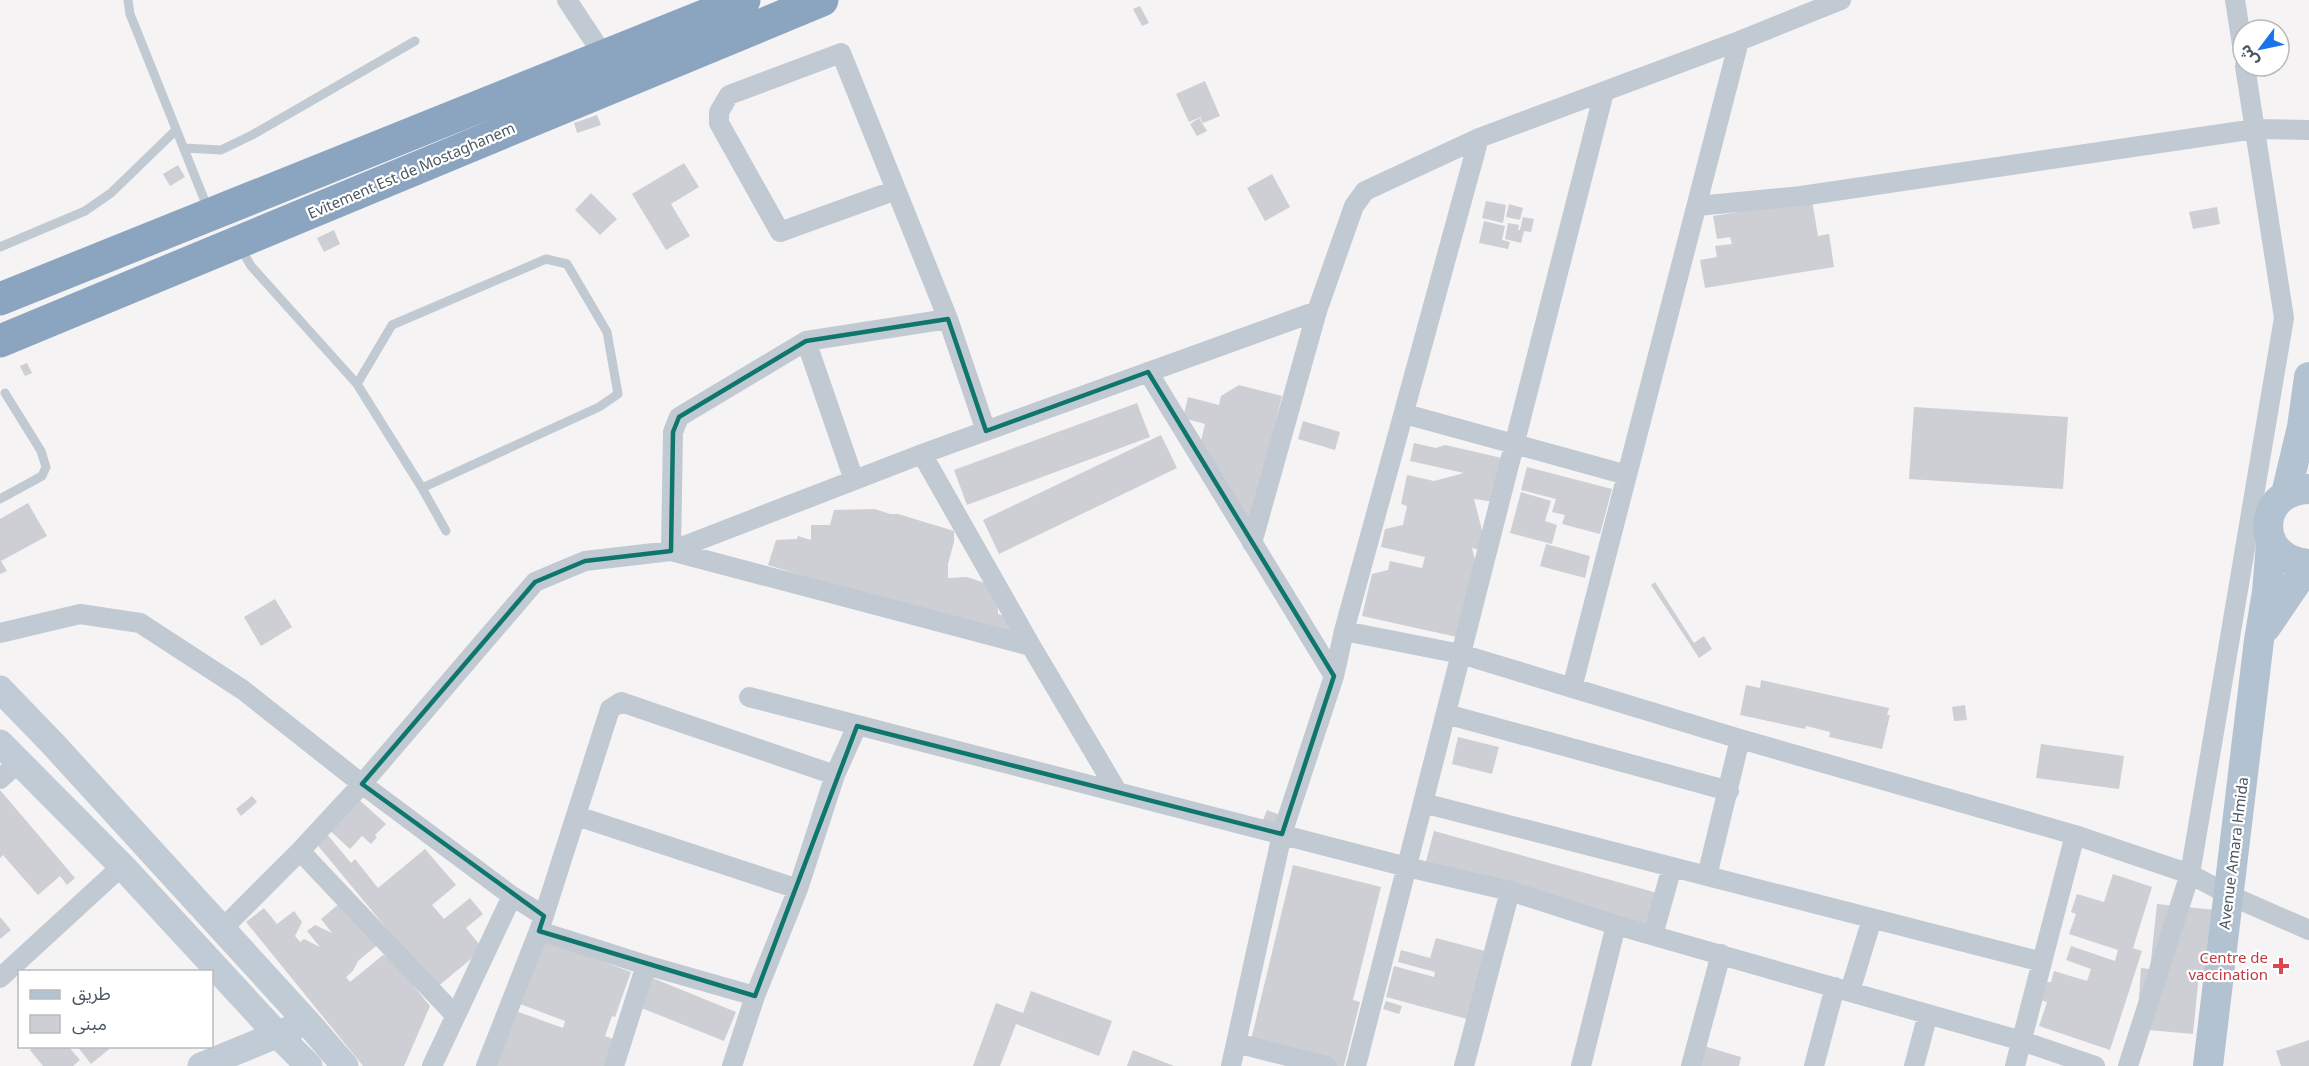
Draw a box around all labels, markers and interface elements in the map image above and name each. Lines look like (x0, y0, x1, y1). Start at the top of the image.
north arrow (2231, 18, 2291, 78)
text: ش (2233, 41, 2263, 71)
street label: Evitement Est de Mostaghanem (304, 117, 518, 223)
street label: Avenue Amara Hmida (2214, 776, 2252, 930)
place label: Centre de vaccination (2188, 947, 2268, 984)
marker: Centre de vaccination (2272, 957, 2290, 975)
legend (18, 970, 213, 1048)
text: طريق (72, 981, 111, 1005)
text: مبنى (72, 1011, 107, 1035)

